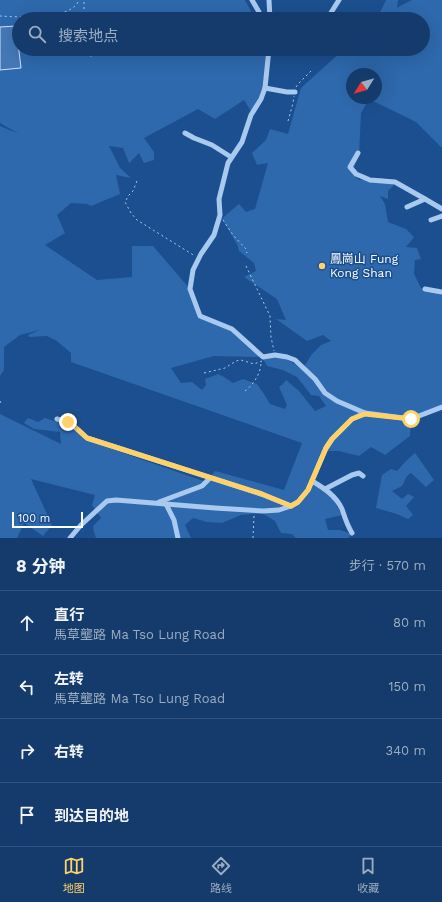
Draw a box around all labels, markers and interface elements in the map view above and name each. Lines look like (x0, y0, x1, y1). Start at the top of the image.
search box (12, 12, 430, 56)
icon: search (26, 23, 48, 45)
text: 搜索地点 (58, 27, 118, 45)
north arrow (346, 68, 382, 104)
place label: 鳳崗山 Fung Kong Shan (330, 252, 399, 280)
marker: 鳳崗山 Fung Kong Shan (317, 261, 327, 271)
route start (402, 410, 420, 428)
route end (59, 413, 77, 431)
scale bar (12, 510, 83, 529)
text: 100 m (18, 512, 50, 525)
text: 8 分钟 (16, 556, 66, 576)
text: 步行 · 570 m (349, 558, 426, 573)
text: 直行 (54, 606, 84, 624)
icon: ahead (16, 612, 38, 634)
text: 80 m (393, 615, 426, 630)
text: 馬草壟路 Ma Tso Lung Road (54, 627, 225, 642)
text: 左转 (54, 670, 84, 688)
icon: left (16, 676, 38, 698)
text: 150 m (388, 679, 426, 694)
text: 馬草壟路 Ma Tso Lung Road (54, 691, 225, 706)
icon: right (16, 740, 38, 762)
text: 右转 (54, 743, 84, 761)
text: 340 m (386, 743, 426, 758)
icon: arrive (16, 804, 38, 826)
text: 到达目的地 (54, 807, 129, 825)
tab: 地图 (63, 855, 85, 895)
tab: 路线 (210, 855, 232, 895)
tab: 收藏 (357, 855, 379, 895)

